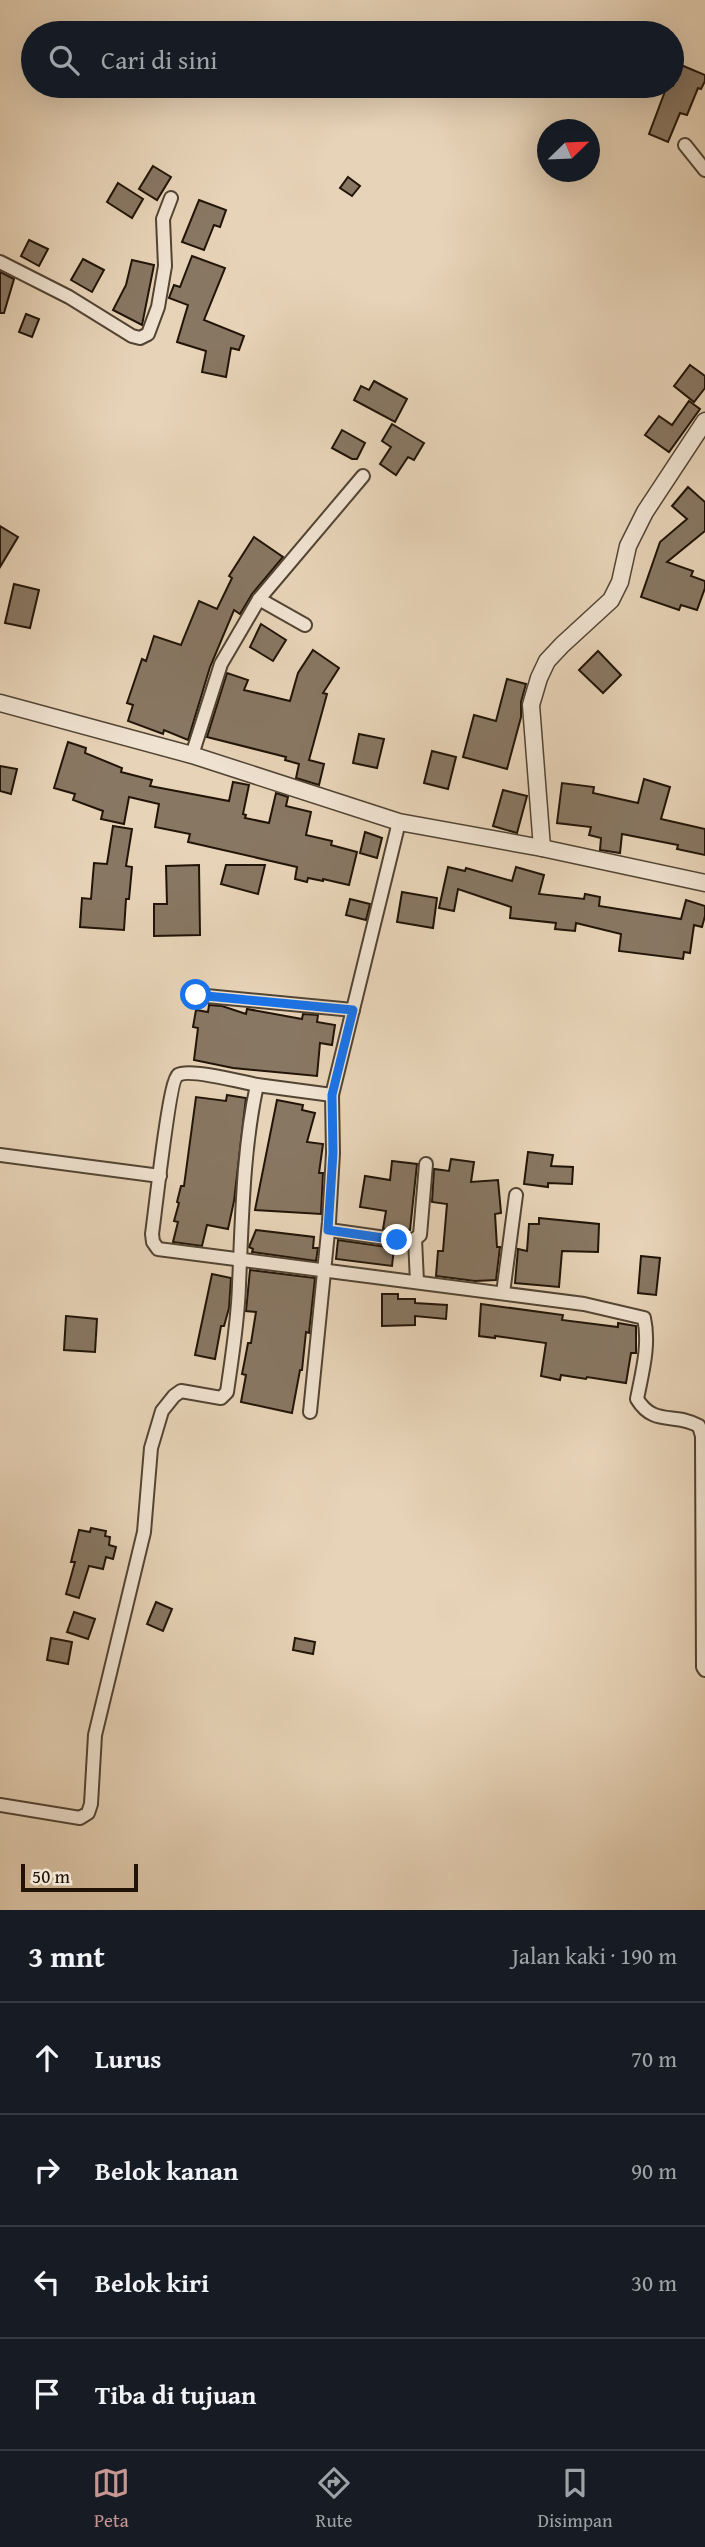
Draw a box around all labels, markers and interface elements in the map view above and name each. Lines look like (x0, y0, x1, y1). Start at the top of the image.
search box (21, 21, 684, 98)
text: Cari di sini (101, 40, 218, 79)
icon: search (45, 41, 83, 79)
north arrow (537, 119, 600, 182)
route start (180, 979, 211, 1010)
route end (381, 1224, 412, 1255)
scale bar (21, 1861, 138, 1893)
text: 50 m (32, 1862, 70, 1890)
text: 3 mnt (28, 1934, 105, 1978)
text: Jalan kaki · 190 m (512, 1939, 677, 1972)
icon: ahead (28, 2039, 66, 2077)
text: Lurus (95, 2039, 161, 2078)
text: 70 m (631, 2042, 677, 2075)
icon: right (28, 2151, 66, 2189)
text: Belok kanan (95, 2151, 238, 2190)
text: 90 m (631, 2154, 677, 2187)
icon: left (28, 2263, 66, 2301)
text: Belok kiri (95, 2263, 209, 2302)
text: 30 m (631, 2266, 677, 2299)
icon: arrive (28, 2375, 66, 2413)
text: Tiba di tujuan (95, 2375, 256, 2414)
tab: Peta (92, 2464, 130, 2534)
tab: Rute (315, 2464, 353, 2534)
tab: Disimpan (537, 2464, 613, 2534)

